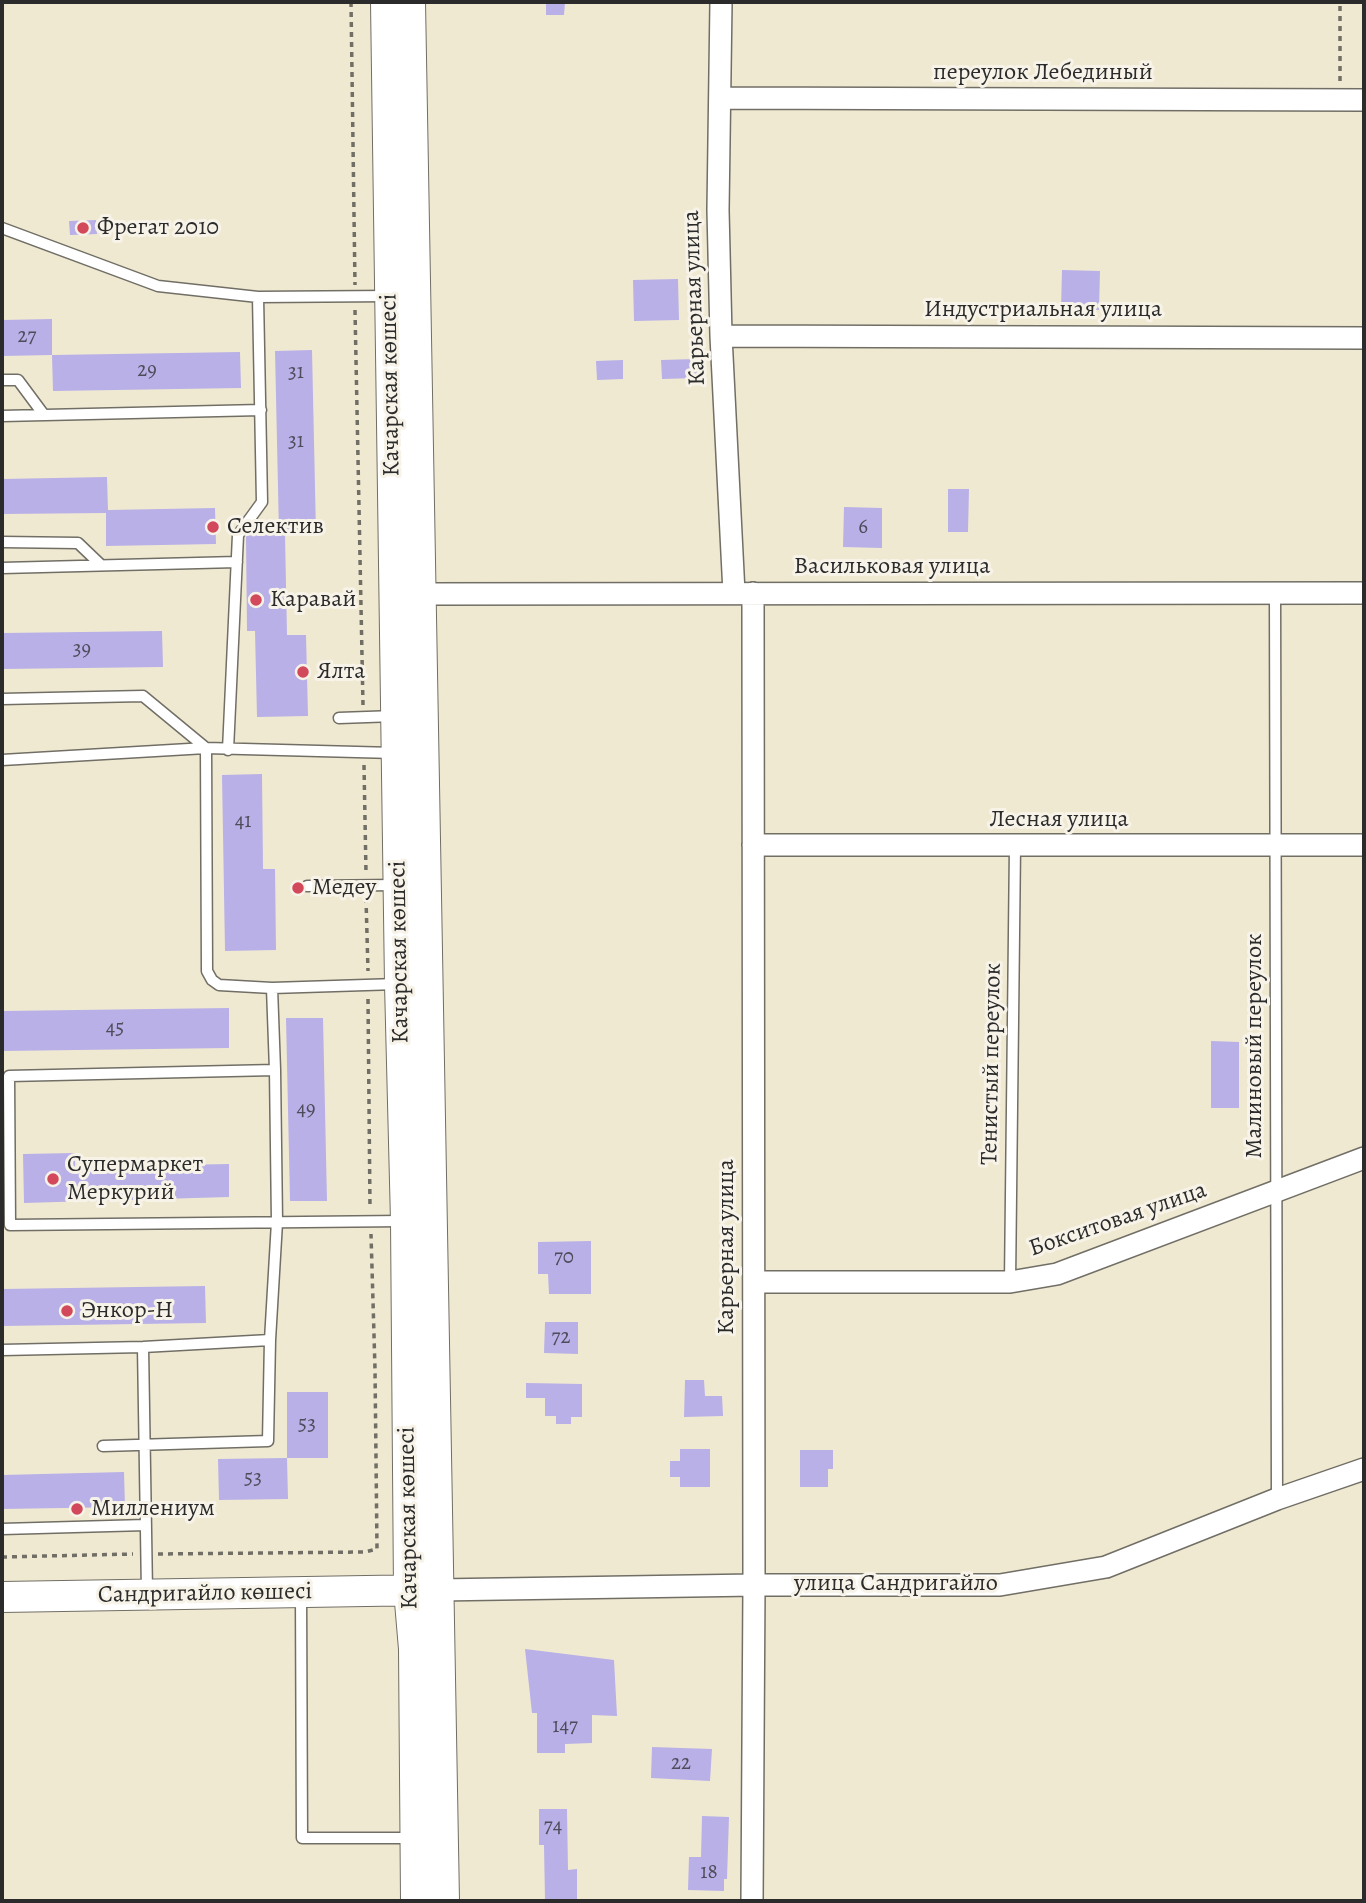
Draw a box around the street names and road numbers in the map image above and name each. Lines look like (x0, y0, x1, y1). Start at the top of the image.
street label: переулок Лебединый (933, 59, 1153, 87)
street label: Карьерная улица (678, 210, 712, 386)
street label: Качарская көшесі (375, 293, 407, 477)
street label: Индустриальная улица (924, 296, 1162, 324)
street label: Васильковая улица (794, 553, 990, 581)
street label: Лесная улица (989, 806, 1129, 834)
street label: Качарская көшесі (384, 860, 416, 1044)
street label: Малиновый переулок (1241, 933, 1269, 1159)
street label: Тенистый переулок (976, 963, 1008, 1165)
street label: Карьерная улица (713, 1159, 741, 1335)
street label: Бокситовая улица (1025, 1176, 1211, 1264)
street label: Качарская көшесі (393, 1426, 425, 1610)
street label: улица Сандригайло (794, 1570, 998, 1598)
street label: Сандригайло көшесі (98, 1578, 312, 1610)

